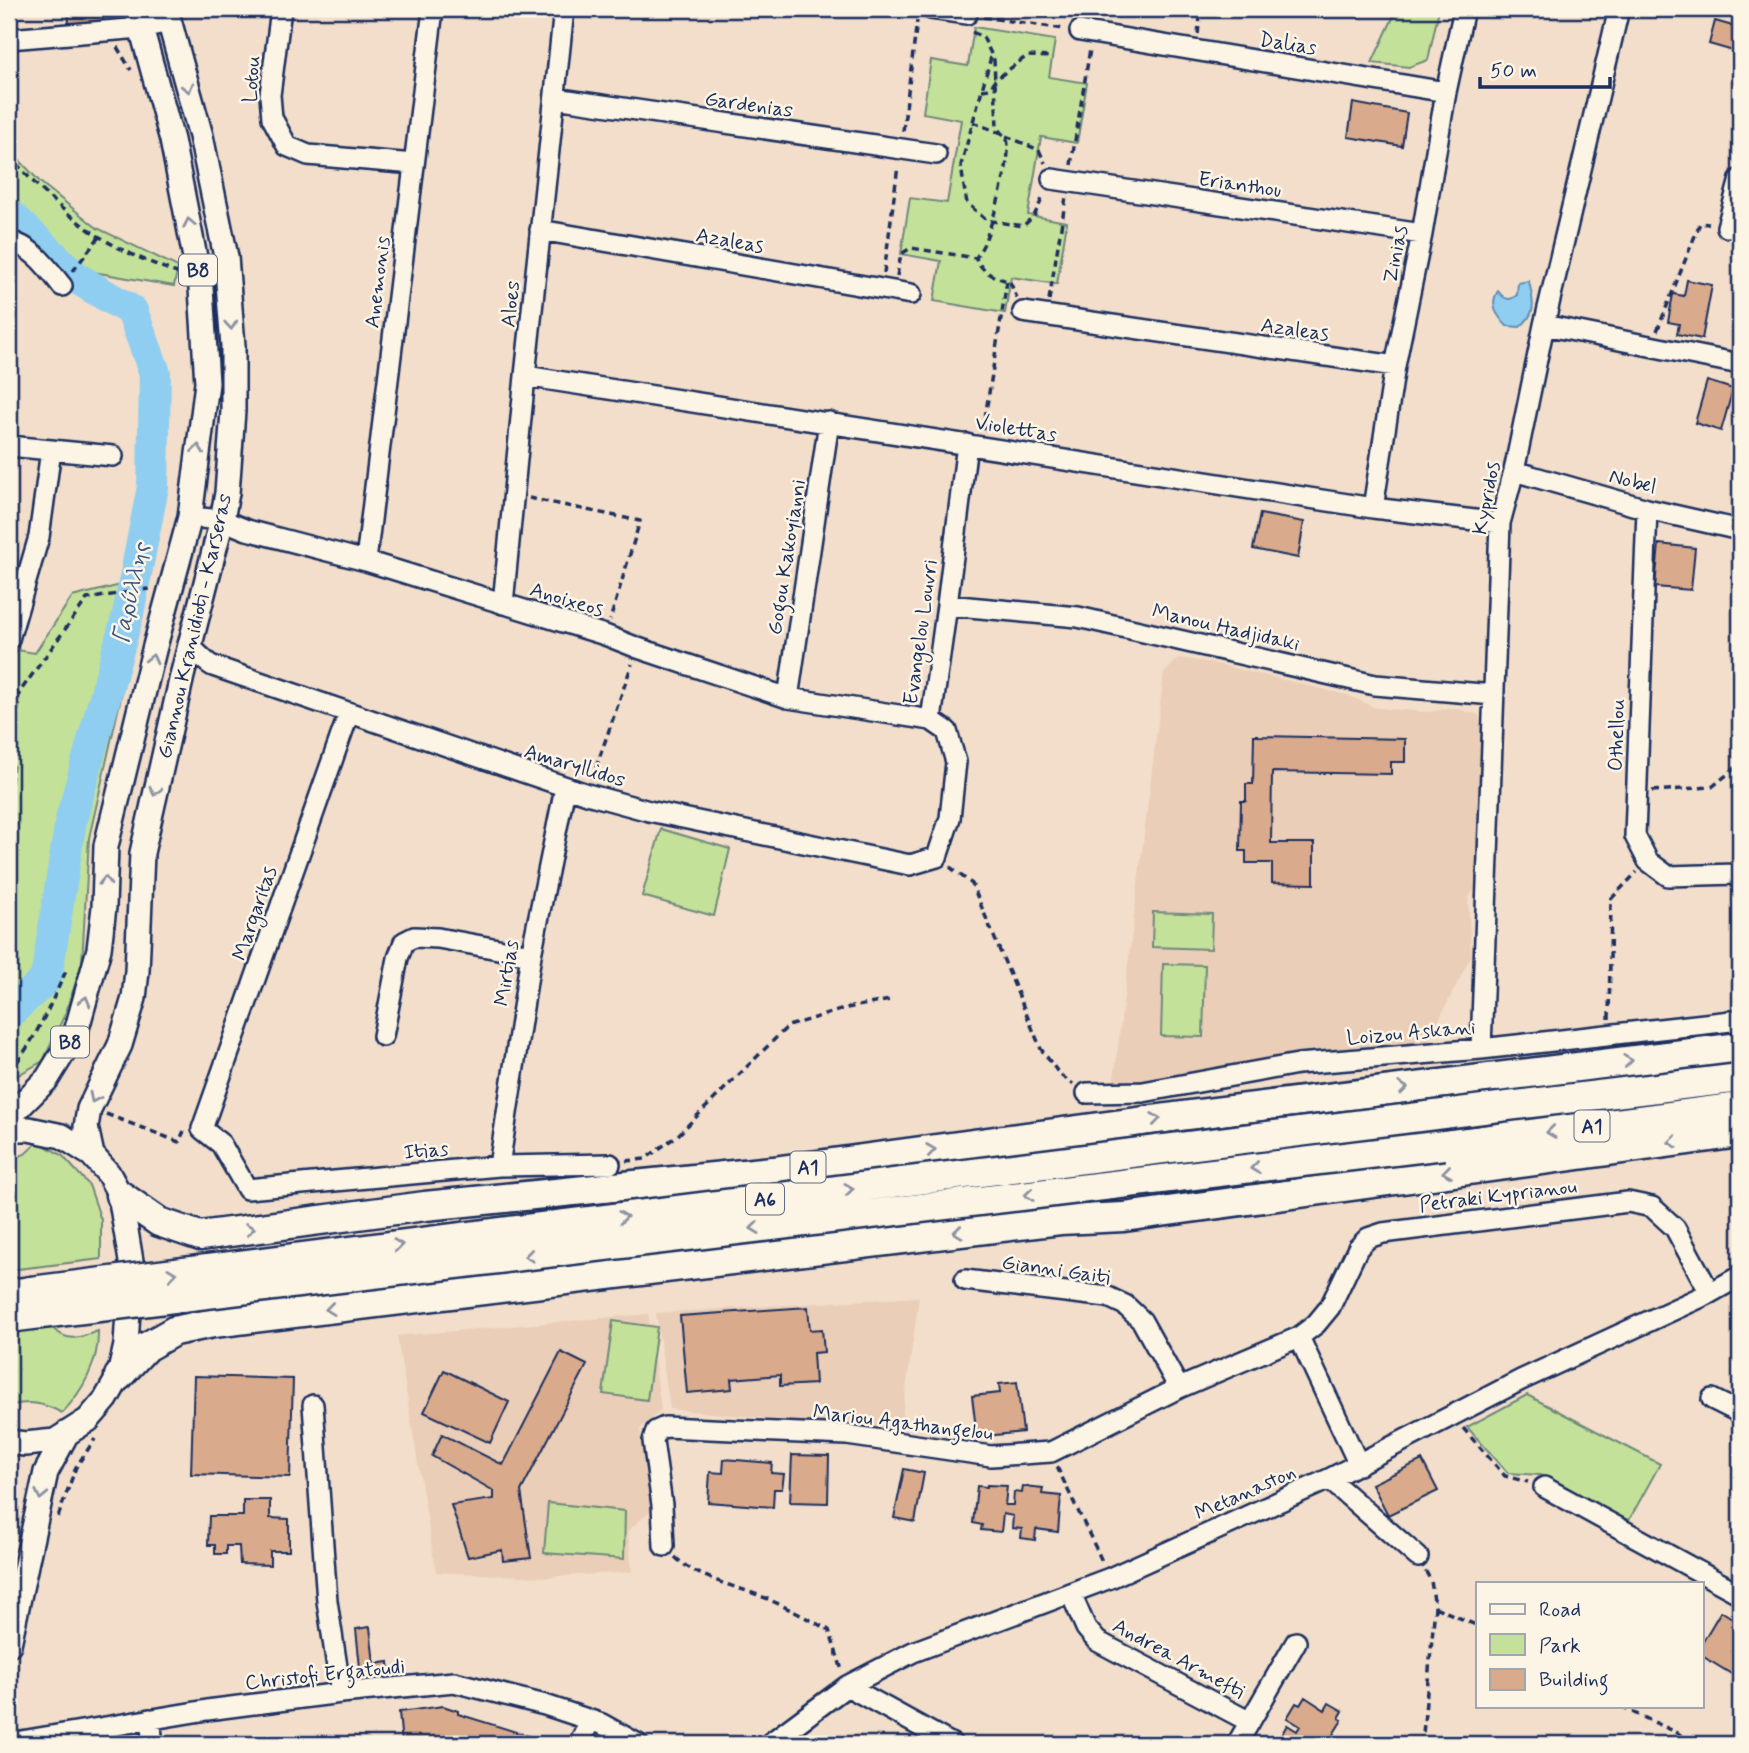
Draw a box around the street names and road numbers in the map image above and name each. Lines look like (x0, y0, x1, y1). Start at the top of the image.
street label: Dalias (1257, 26, 1319, 62)
street label: Lotou (236, 54, 268, 104)
street label: Gardenias (703, 85, 795, 125)
street label: Erianthou (1196, 165, 1283, 205)
street label: Azaleas (694, 221, 766, 261)
street label: Zinias (1377, 223, 1415, 285)
street label: Anemonis (358, 235, 398, 330)
road number: B8 (179, 254, 217, 286)
street label: Aloes (495, 279, 527, 329)
street label: Azaleas (1259, 311, 1331, 349)
street label: Violettas (973, 409, 1059, 449)
street label: Kypridos (1466, 459, 1508, 537)
street label: Nobel (1606, 462, 1659, 502)
street label: Gogou Kakoyianni (761, 477, 815, 637)
street label: Giannou Kranidioti - Karseras (151, 491, 239, 762)
street label: Evangelou Louvri (897, 558, 946, 707)
street label: Anoixeos (526, 576, 607, 624)
street label: Manou Hadjidaki (1149, 597, 1303, 659)
street label: Othellou (1602, 698, 1632, 772)
street label: Amaryllidos (521, 737, 629, 795)
street label: Margaritas (226, 862, 285, 965)
street label: Mirtias (488, 938, 526, 1008)
street label: Loizou Askani (1345, 1013, 1477, 1053)
road number: B8 (51, 1026, 89, 1058)
road number: A1 (1574, 1110, 1610, 1142)
street label: Itias (402, 1135, 450, 1167)
road number: A1 (790, 1152, 826, 1182)
street label: Petraki Kyprianou (1418, 1172, 1578, 1220)
road number: A6 (746, 1184, 784, 1214)
street label: Gianni Gaiti (1000, 1249, 1112, 1291)
street label: Mariou Agathangelou (811, 1398, 995, 1450)
street label: Metanaston (1190, 1458, 1300, 1528)
street label: Andrea Armefti (1107, 1612, 1250, 1706)
street label: Christofi Ergatoudi (244, 1653, 407, 1699)

